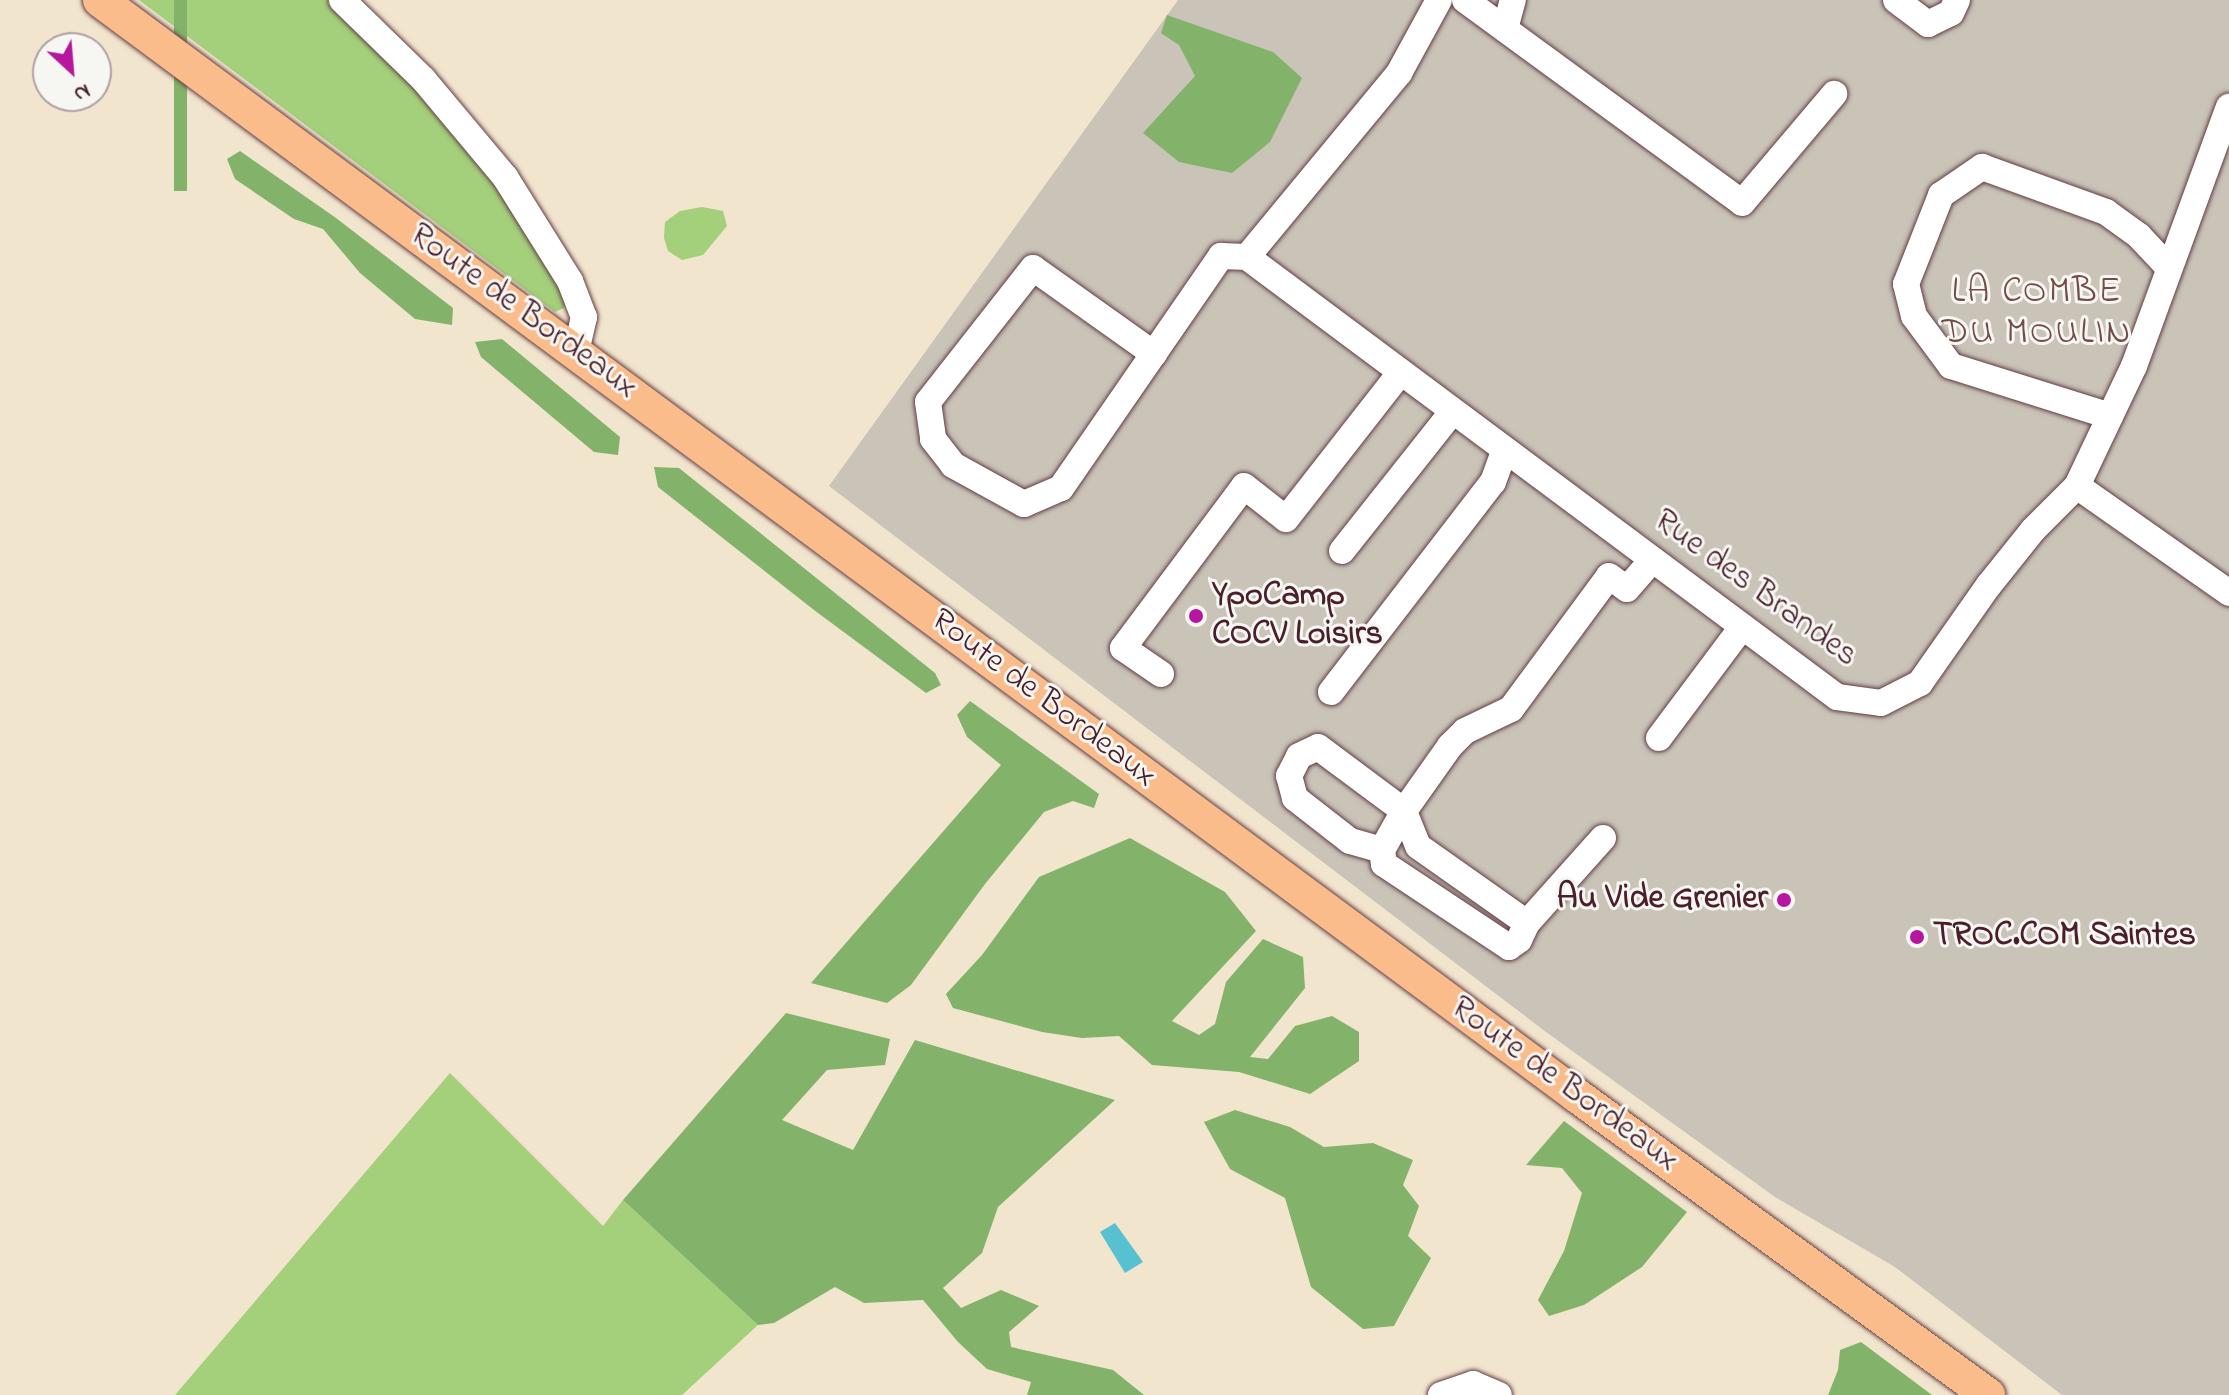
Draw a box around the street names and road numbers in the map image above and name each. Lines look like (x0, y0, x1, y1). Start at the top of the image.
street label: Route de Bordeaux (401, 215, 645, 409)
street label: Rue des Brandes (1645, 501, 1865, 677)
street label: Route de Bordeaux (922, 601, 1164, 797)
street label: Route de Bordeaux (1442, 988, 1686, 1182)

